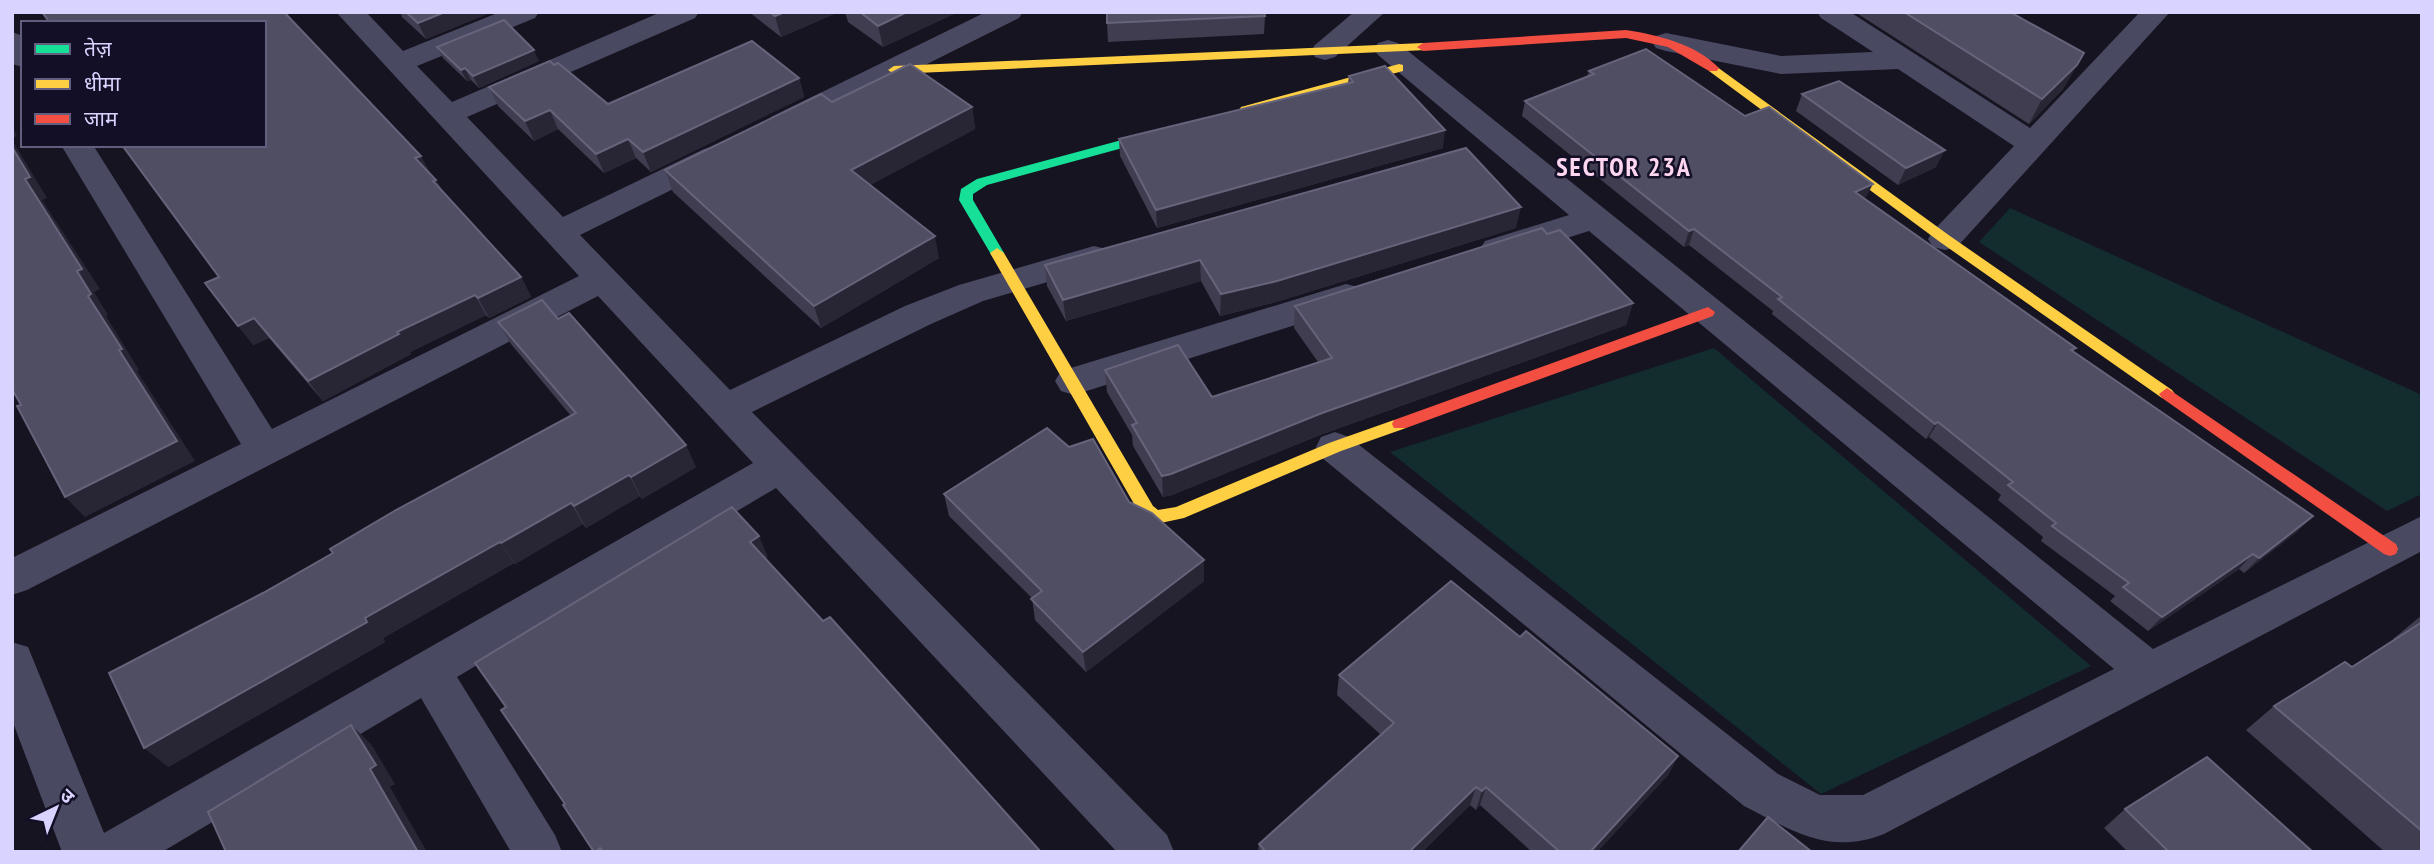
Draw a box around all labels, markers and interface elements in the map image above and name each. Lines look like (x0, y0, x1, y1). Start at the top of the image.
legend (21, 21, 266, 147)
text: तेज़ (84, 35, 112, 62)
text: धीमा (84, 70, 121, 97)
text: जाम (84, 105, 118, 132)
district label: SECTOR 23A (1556, 150, 1692, 183)
north arrow (21, 773, 91, 843)
text: उ (55, 783, 80, 809)

